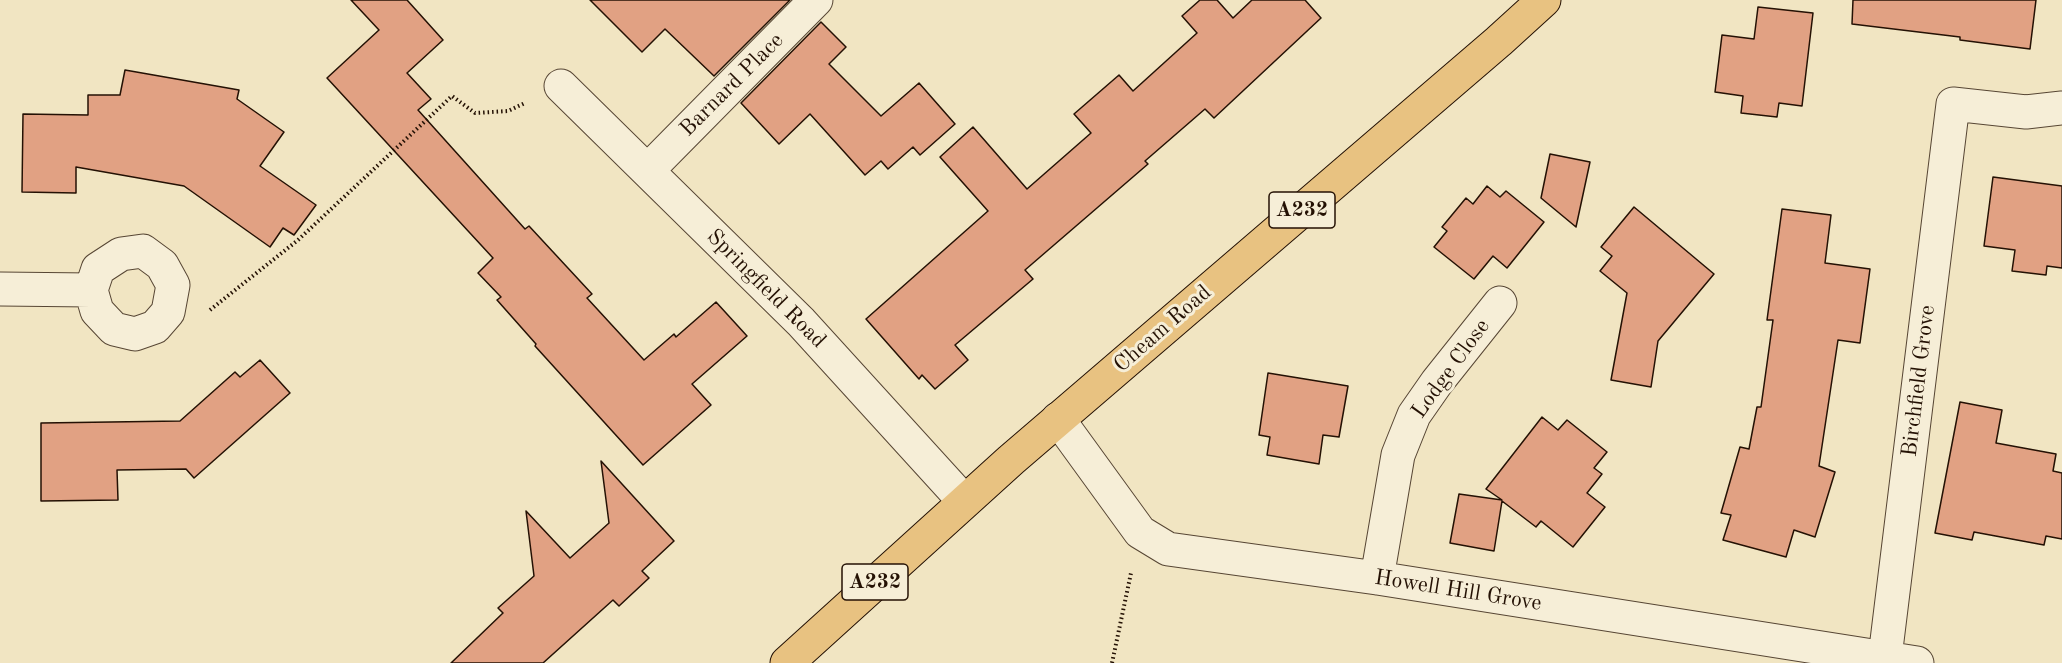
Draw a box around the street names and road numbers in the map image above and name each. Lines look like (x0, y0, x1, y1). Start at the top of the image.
street label: Barnard Place (675, 28, 789, 142)
road number: A232 (1269, 192, 1335, 228)
street label: Springfield Road (701, 224, 831, 354)
street label: Cheam Road (1109, 280, 1217, 378)
street label: Birchfield Grove (1897, 304, 1941, 458)
street label: Lodge Close (1406, 314, 1496, 424)
road number: A232 (842, 564, 908, 600)
street label: Howell Hill Grove (1372, 565, 1544, 617)

